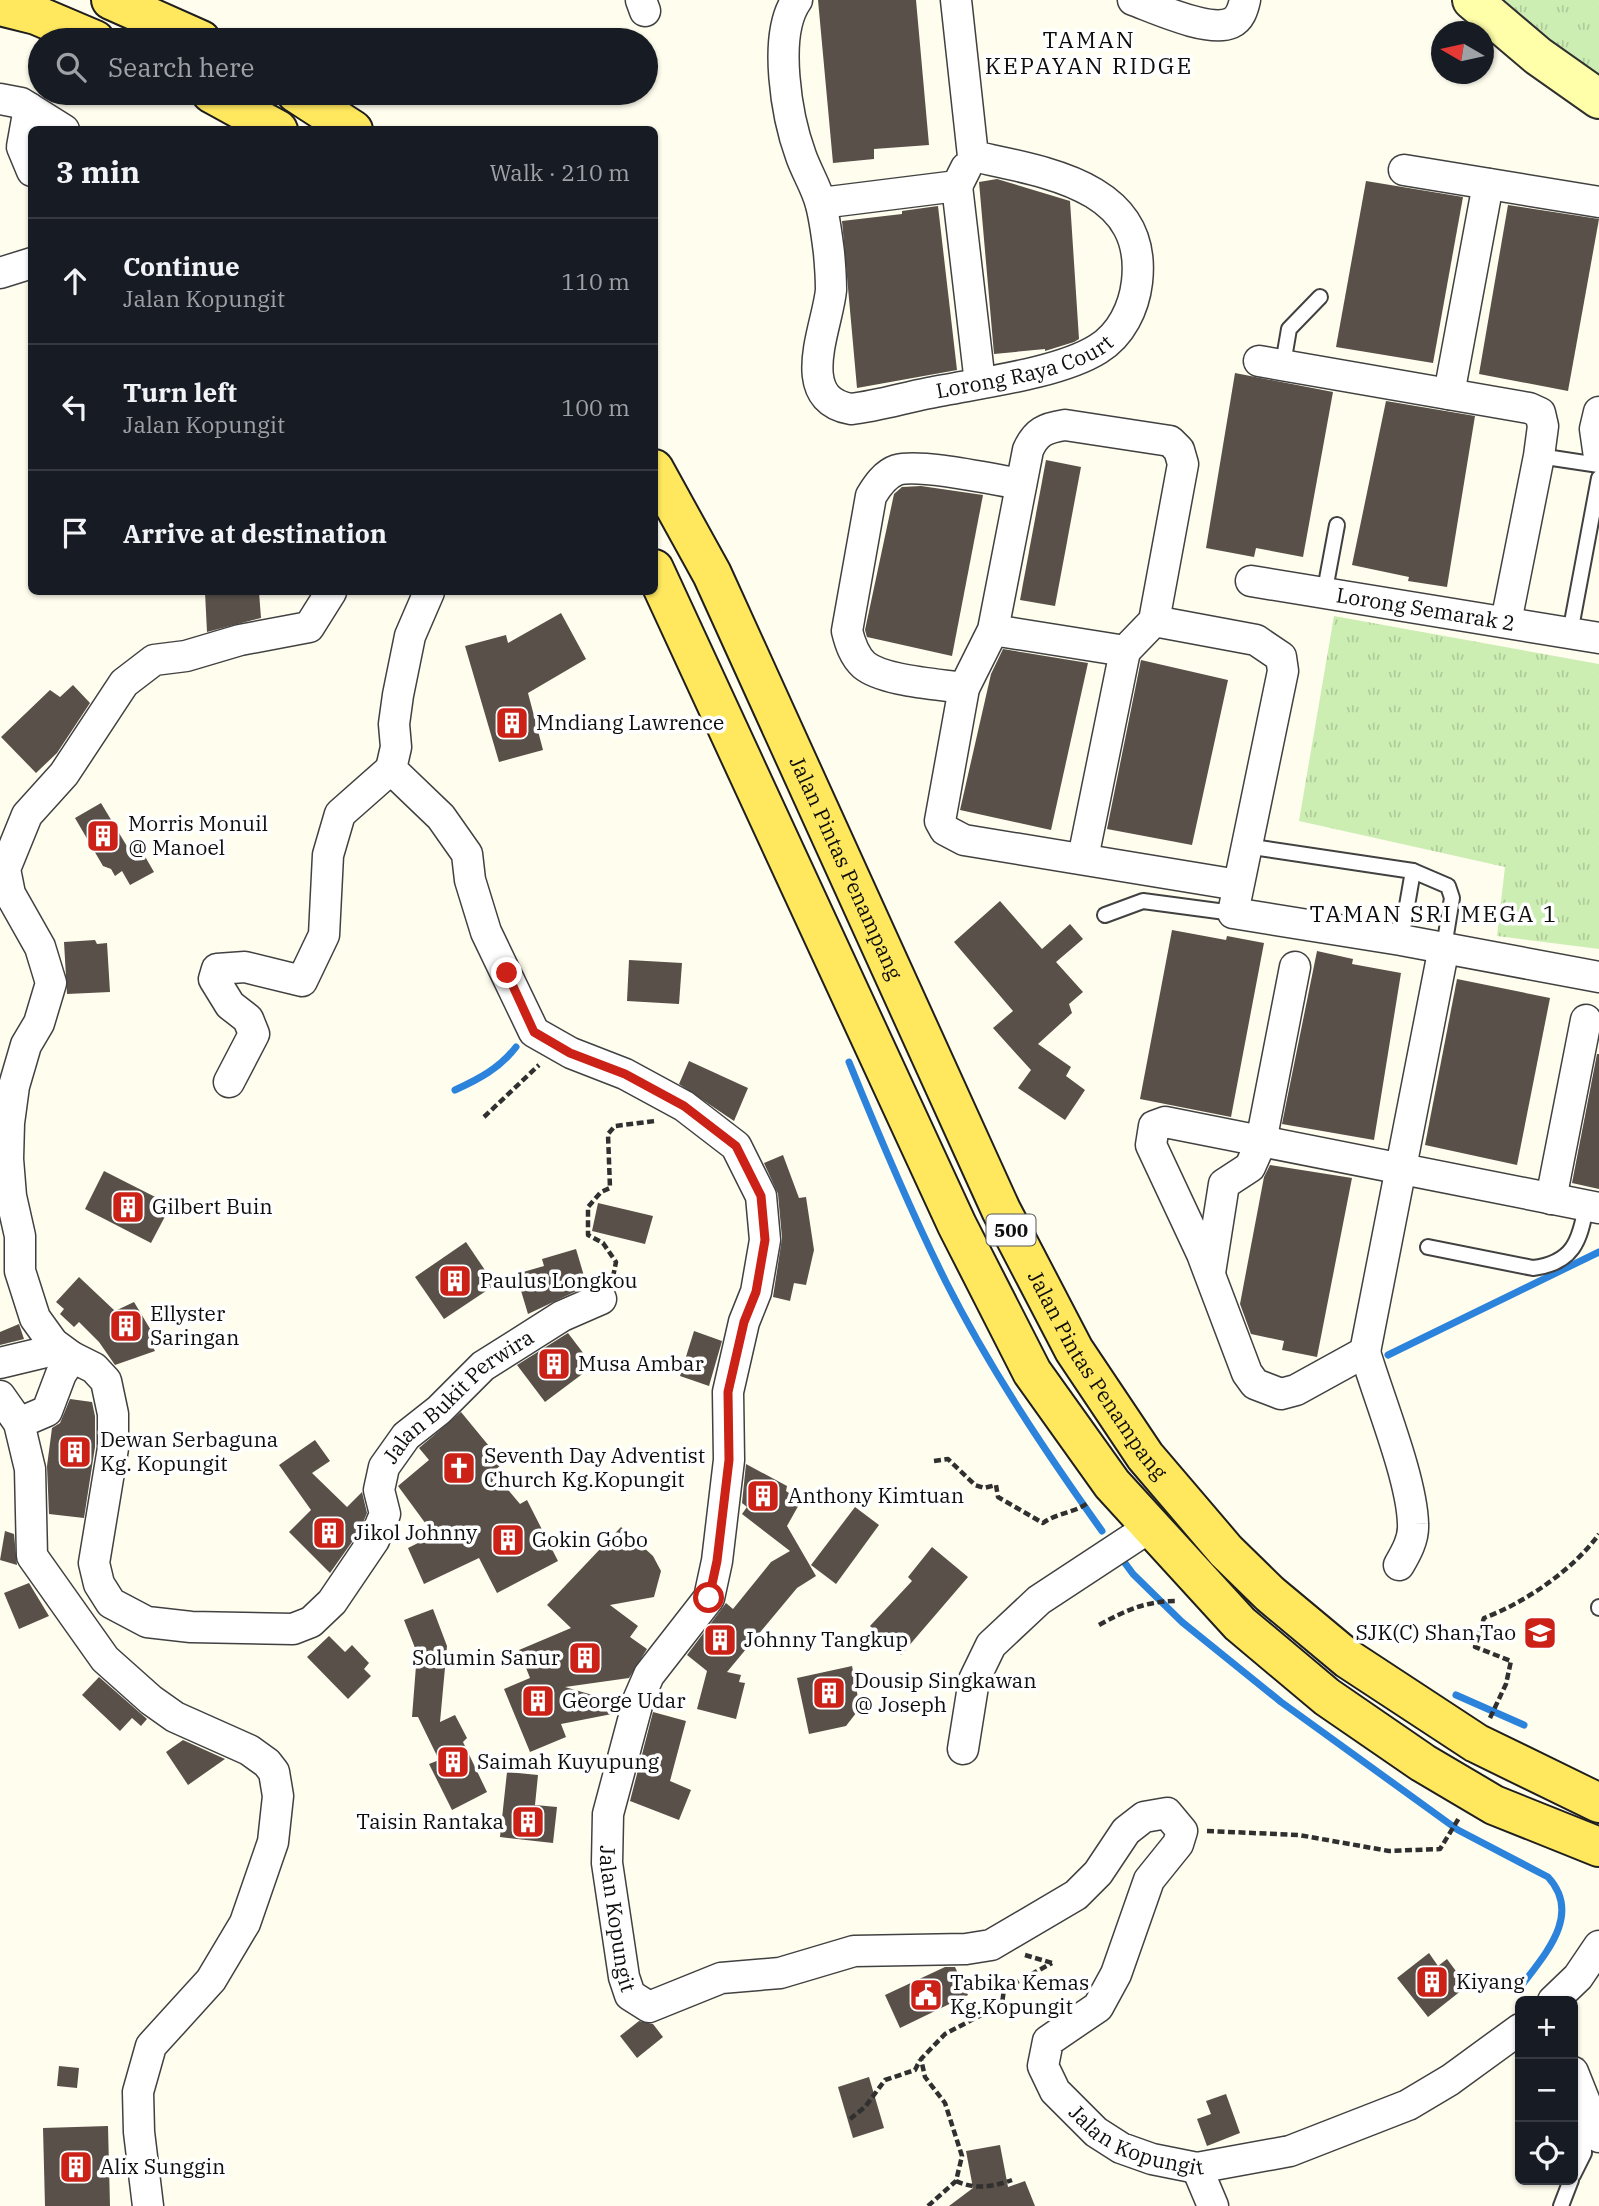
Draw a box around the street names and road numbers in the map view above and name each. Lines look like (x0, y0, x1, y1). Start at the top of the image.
street label: Lorong Raya Court (933, 328, 1119, 404)
street label: Lorong Semarak 2 (1334, 580, 1517, 637)
street label: Jalan Pintas Penampang (784, 751, 910, 984)
road number: 500 (986, 1214, 1036, 1246)
street label: Jalan Pintas Penampang (1022, 1265, 1174, 1486)
street label: Jalan Bukit Perwira (376, 1322, 539, 1469)
street label: Jalan Kopungit (594, 1845, 643, 1995)
street label: Jalan Kopungit (1063, 2098, 1206, 2181)

